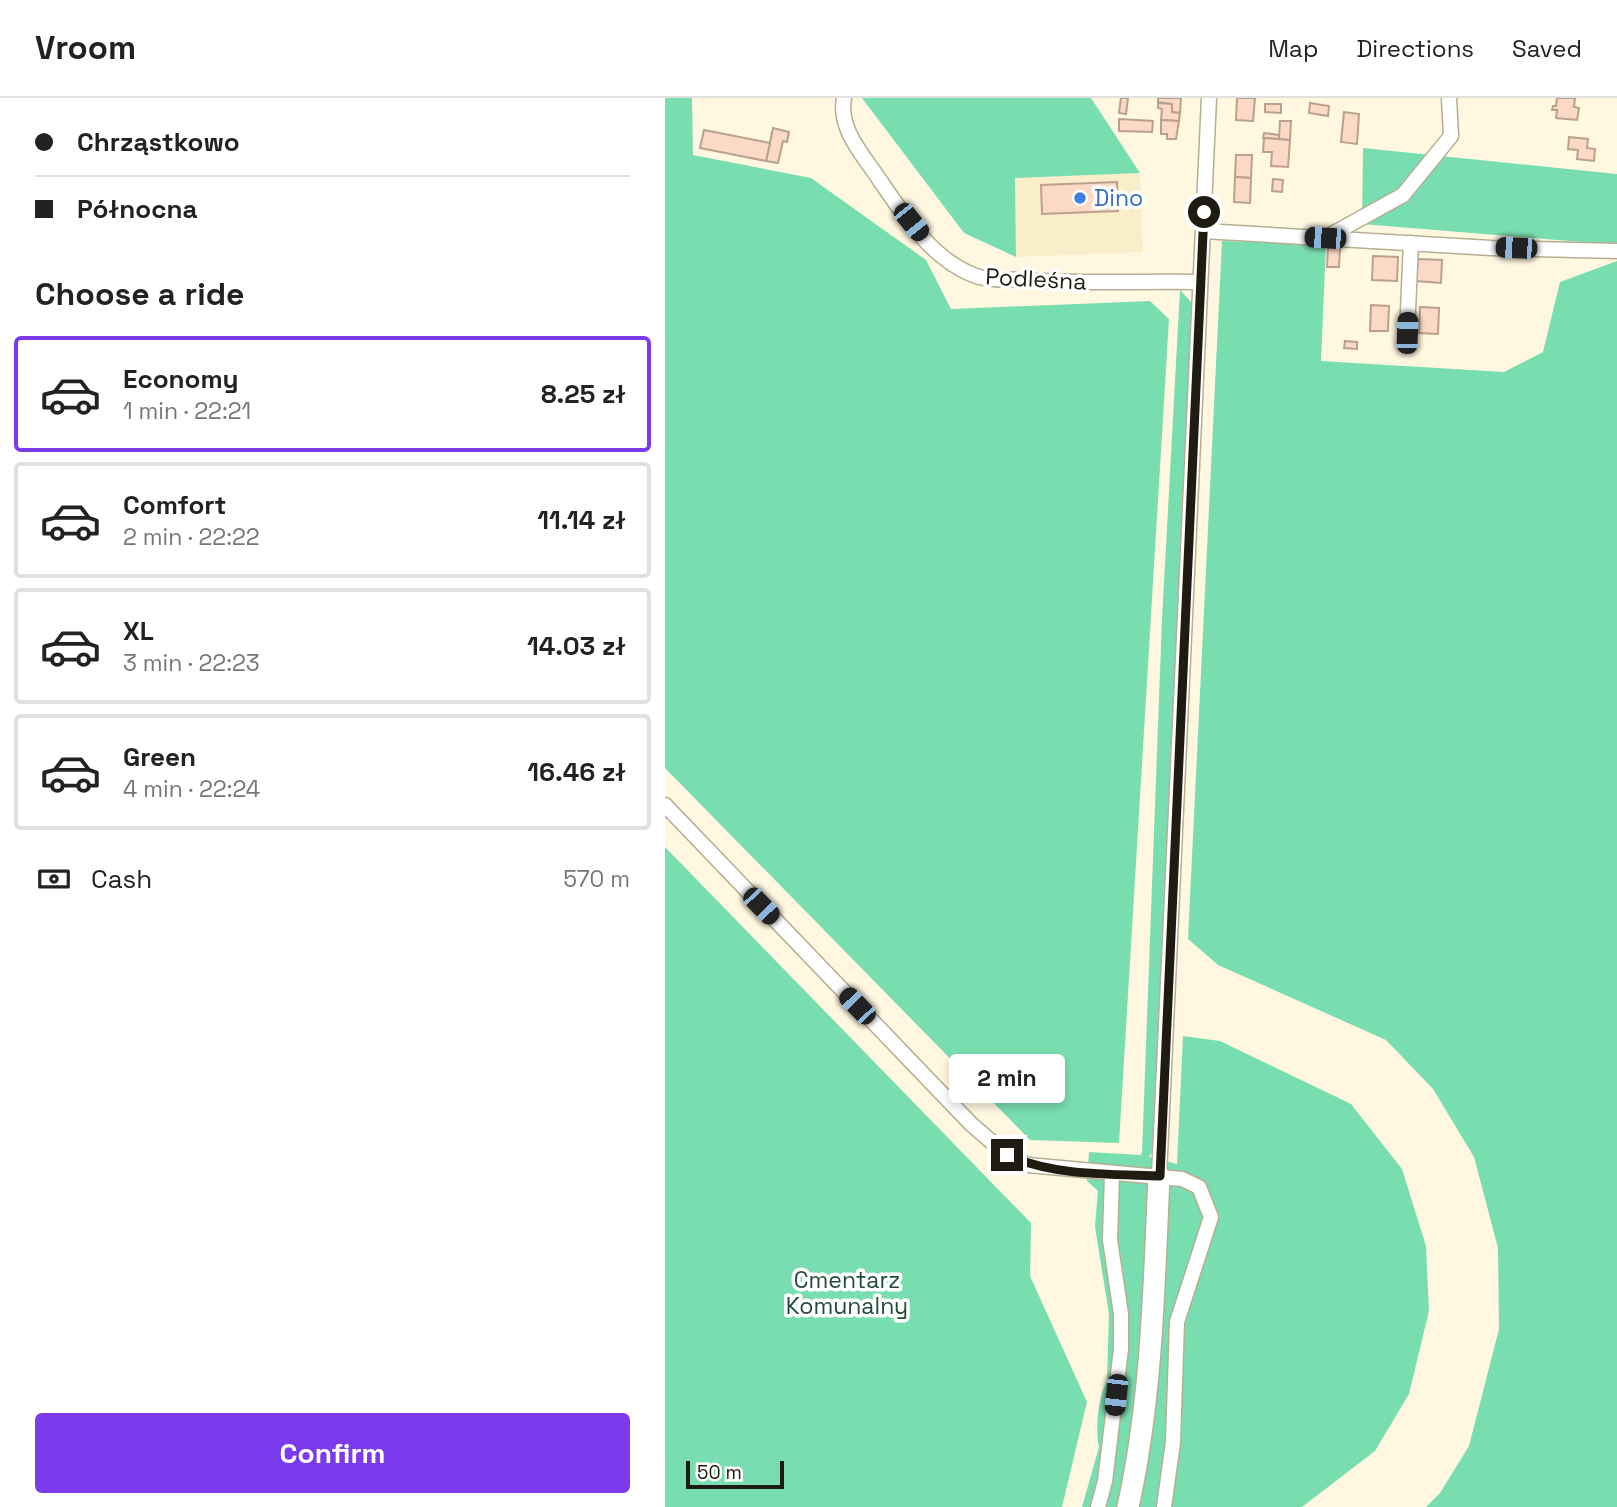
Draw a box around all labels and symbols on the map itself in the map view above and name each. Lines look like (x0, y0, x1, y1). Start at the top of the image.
place label: Dino (1094, 183, 1143, 213)
marker: Dino (1072, 190, 1088, 206)
route start (1188, 196, 1220, 228)
car (890, 199, 933, 245)
car (1304, 226, 1347, 250)
car (1495, 237, 1538, 259)
street label: Podleśna (985, 261, 1087, 297)
car (1396, 312, 1419, 354)
car (739, 884, 784, 928)
car (835, 984, 880, 1028)
callout: 2 min (949, 1054, 1065, 1102)
route end (991, 1139, 1023, 1171)
park label: Cmentarz Komunalny (786, 1265, 908, 1321)
car (1104, 1373, 1129, 1417)
scale bar (686, 1458, 784, 1490)

